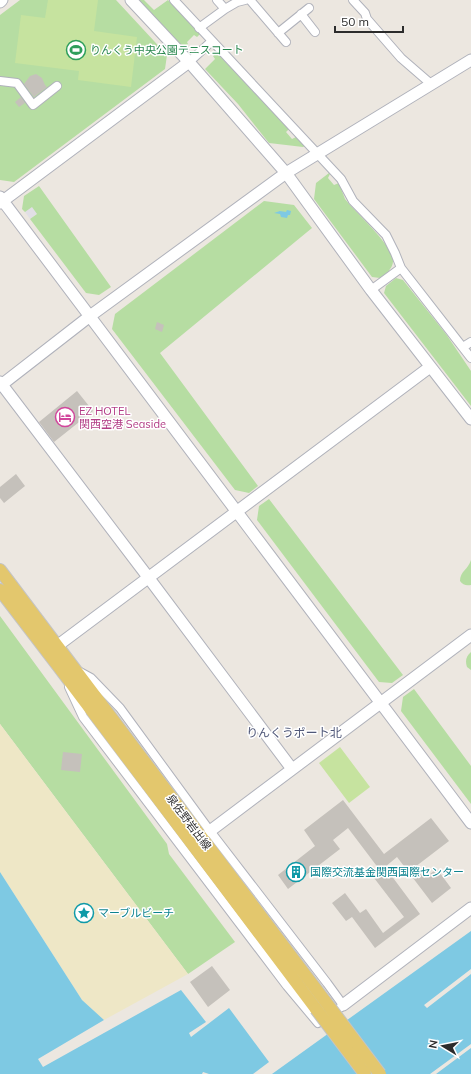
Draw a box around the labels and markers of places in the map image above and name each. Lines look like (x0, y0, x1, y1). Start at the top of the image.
sports icon: りんくう中央公園テニスコート (65, 39, 87, 61)
place label: りんくう中央公園テニスコート (90, 43, 244, 57)
place label: EZ HOTEL 関西空港 Seaside (79, 404, 166, 431)
hotel icon: EZ HOTEL 関西空港 Seaside (54, 406, 76, 428)
building icon: 国際交流基金関西国際センター (285, 861, 307, 883)
place label: 国際交流基金関西国際センター (310, 865, 464, 879)
place icon: マーブルビーチ (73, 902, 95, 924)
place label: マーブルビーチ (98, 906, 174, 920)

